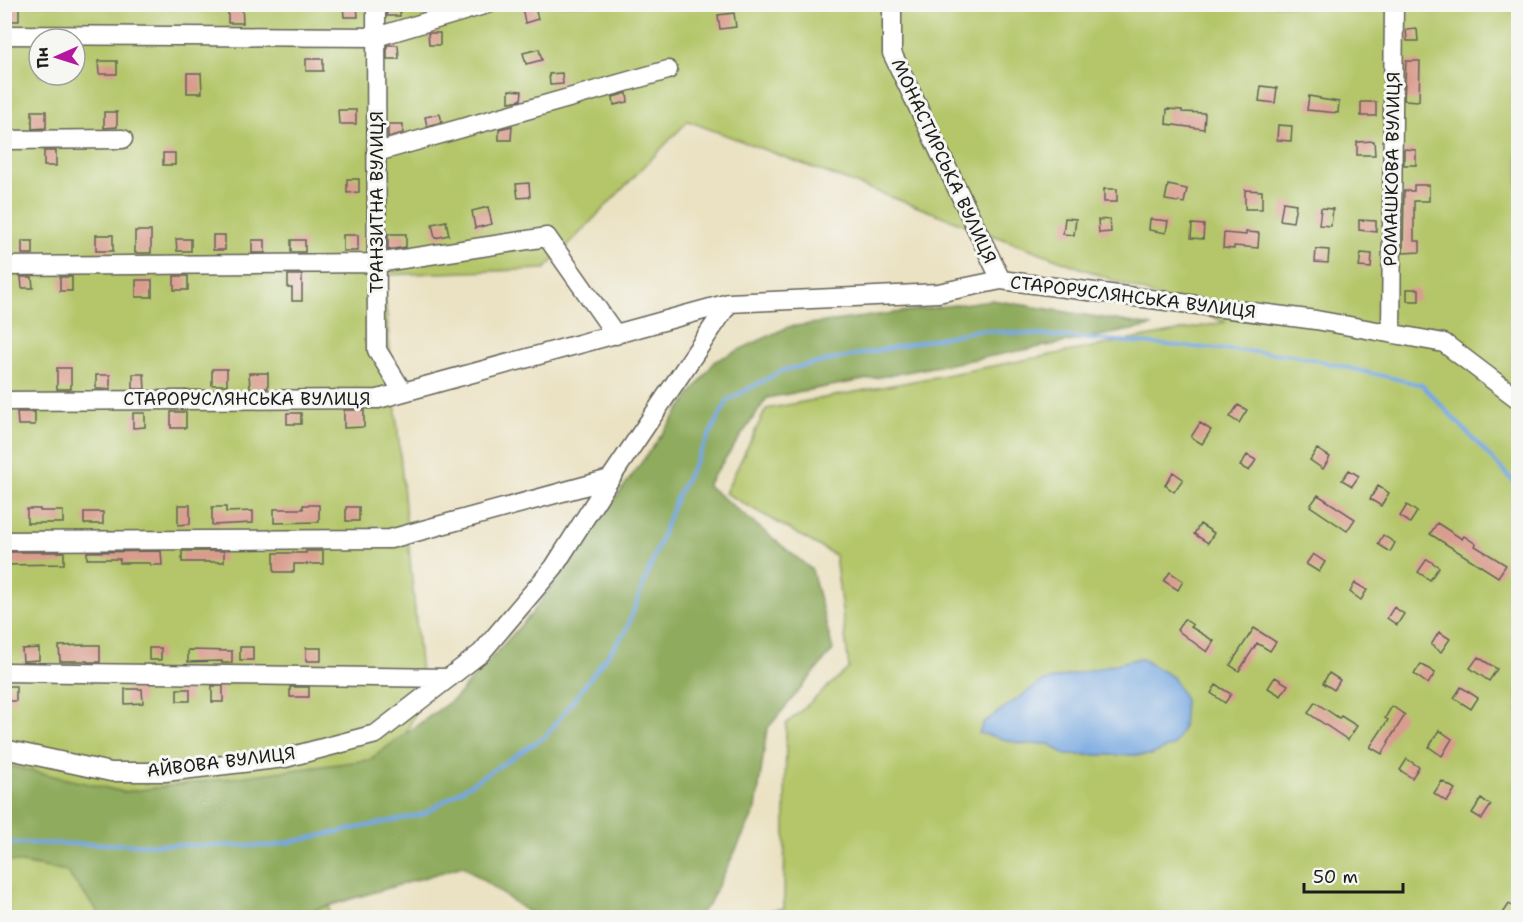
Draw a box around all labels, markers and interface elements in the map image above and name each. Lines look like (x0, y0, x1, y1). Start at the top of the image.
north arrow (27, 27, 87, 87)
text: Пн (31, 47, 54, 69)
street label: МОНАСТИРСЬКА ВУЛИЦЯ (886, 55, 1002, 267)
street label: РОМАШКОВА ВУЛИЦЯ (1378, 71, 1406, 267)
street label: ТРАНЗИТНА ВУЛИЦЯ (365, 111, 389, 293)
street label: СТАРОРУСЛЯНСЬКА ВУЛИЦЯ (1009, 270, 1257, 324)
street label: СТАРОРУСЛЯНСЬКА ВУЛИЦЯ (123, 387, 371, 411)
street label: АЙВОВА ВУЛИЦЯ (145, 741, 297, 783)
scale bar (1304, 856, 1403, 894)
text: 50 m (1313, 865, 1358, 889)

